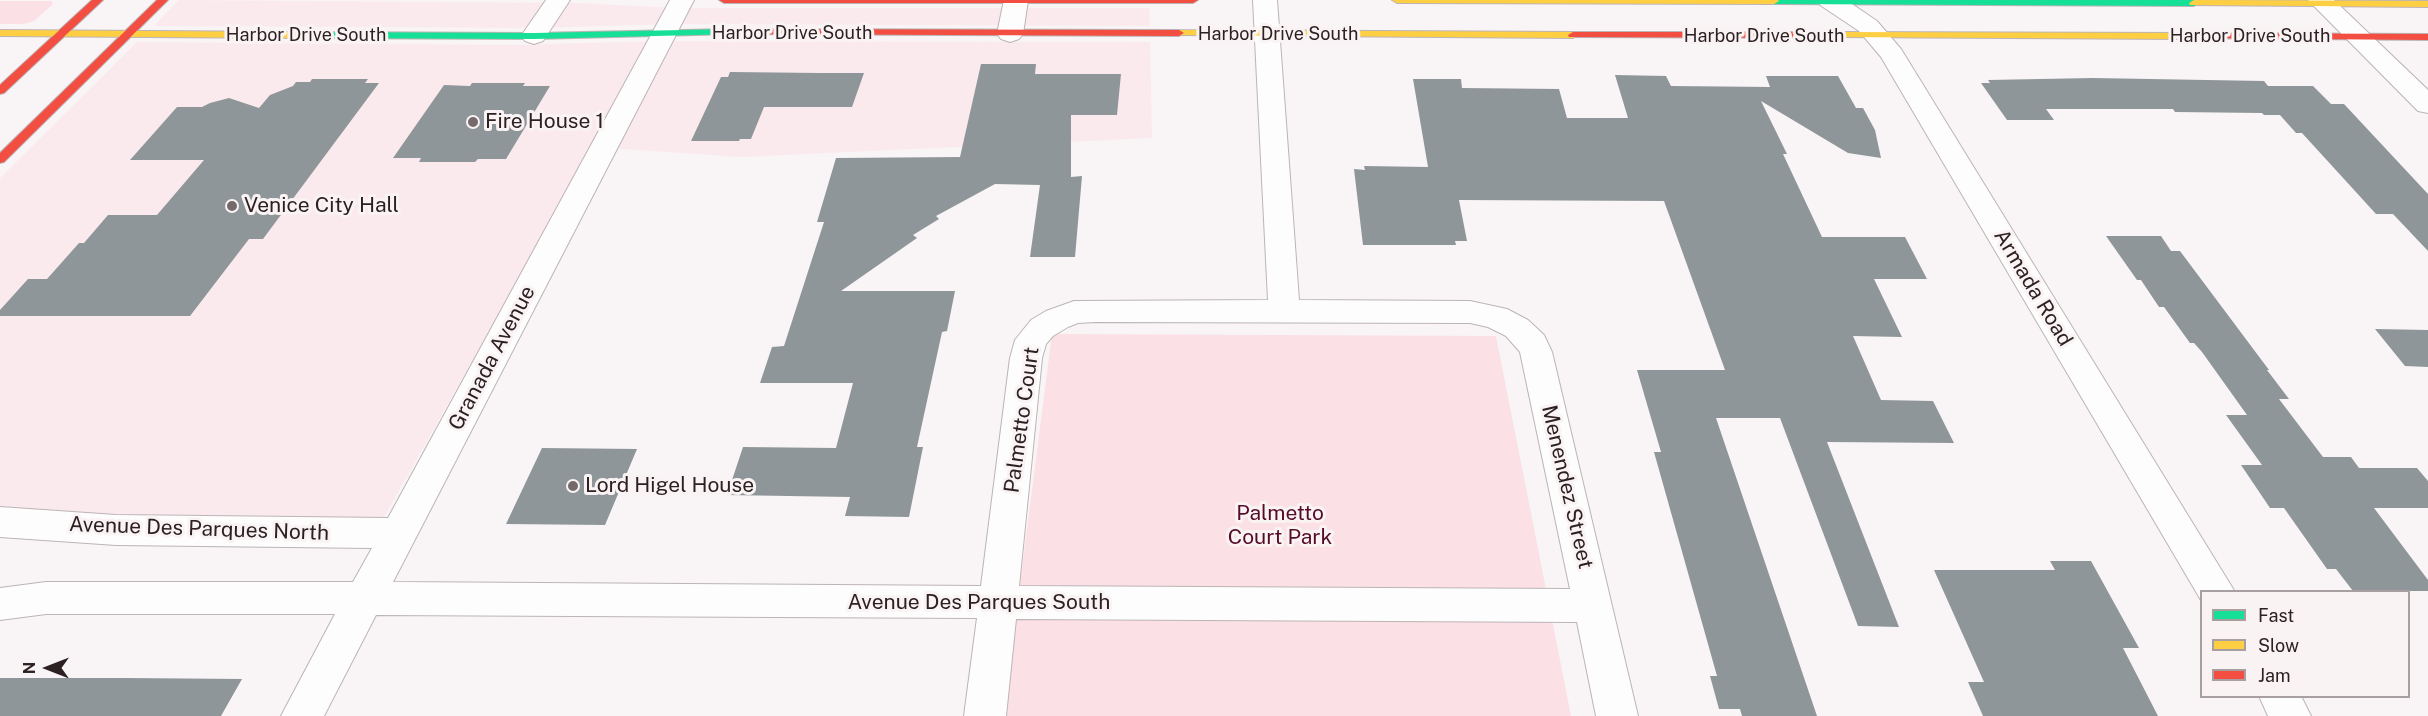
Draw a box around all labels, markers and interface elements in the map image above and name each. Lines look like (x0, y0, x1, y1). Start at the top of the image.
street label: Harbor Drive South (712, 22, 872, 44)
street label: Harbor Drive South (1198, 23, 1358, 45)
street label: Harbor Drive South (226, 24, 386, 46)
street label: Harbor Drive South (1684, 25, 1844, 47)
street label: Harbor Drive South (2170, 25, 2330, 47)
place label: Fire House 1 (485, 109, 604, 135)
marker: Fire House 1 (466, 115, 480, 129)
place label: Venice City Hall (244, 193, 399, 219)
marker: Venice City Hall (225, 199, 239, 213)
street label: Armada Road (1988, 225, 2078, 351)
street label: Granada Avenue (443, 281, 541, 435)
street label: Palmetto Court (999, 345, 1045, 495)
street label: Menendez Street (1536, 403, 1598, 571)
place label: Lord Higel House (585, 473, 754, 499)
marker: Lord Higel House (566, 479, 580, 493)
park label: Palmetto Court Park (1228, 501, 1332, 551)
street label: Avenue Des Parques North (69, 512, 329, 546)
street label: Avenue Des Parques South (848, 590, 1110, 616)
legend (2200, 590, 2410, 698)
text: Fast (2258, 605, 2294, 626)
text: Slow (2258, 635, 2299, 656)
north arrow (18, 638, 78, 698)
text: N (20, 662, 39, 674)
text: Jam (2258, 665, 2291, 686)

